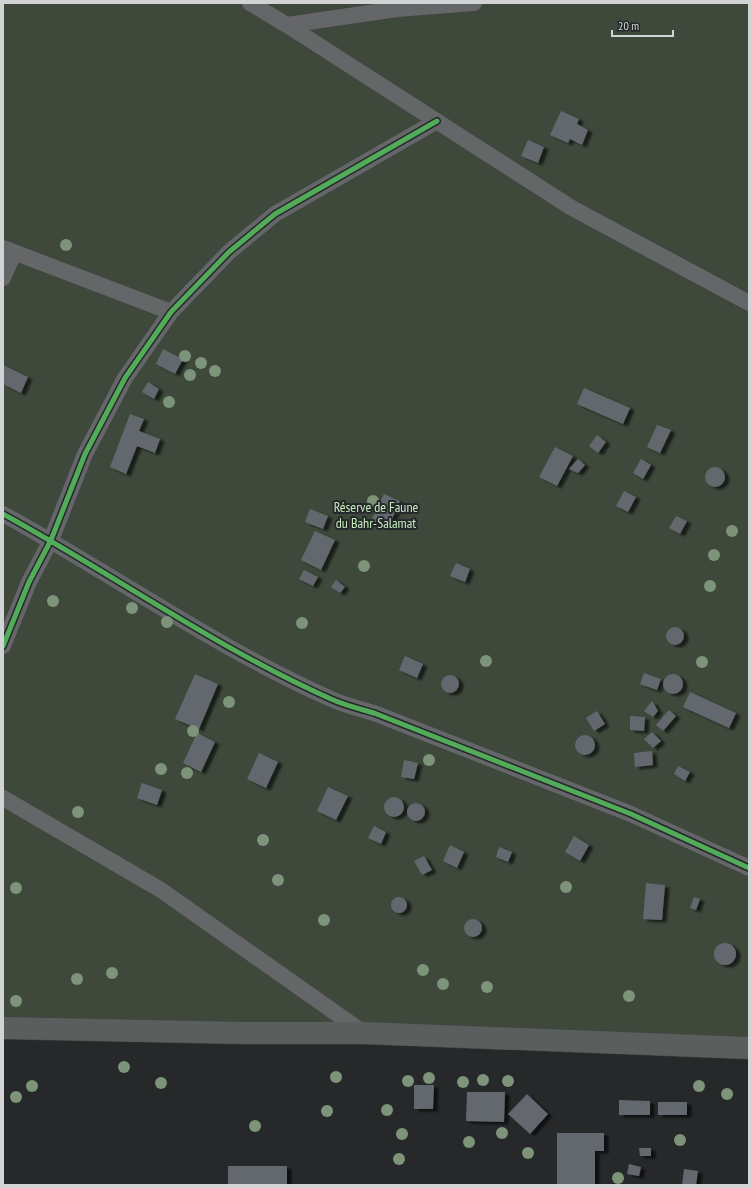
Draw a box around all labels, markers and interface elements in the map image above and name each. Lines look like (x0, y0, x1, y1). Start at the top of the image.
scale bar (612, 12, 673, 38)
text: 20 m (618, 18, 639, 33)
park label: Réserve de Faune du Bahr-Salamat (334, 498, 419, 532)

